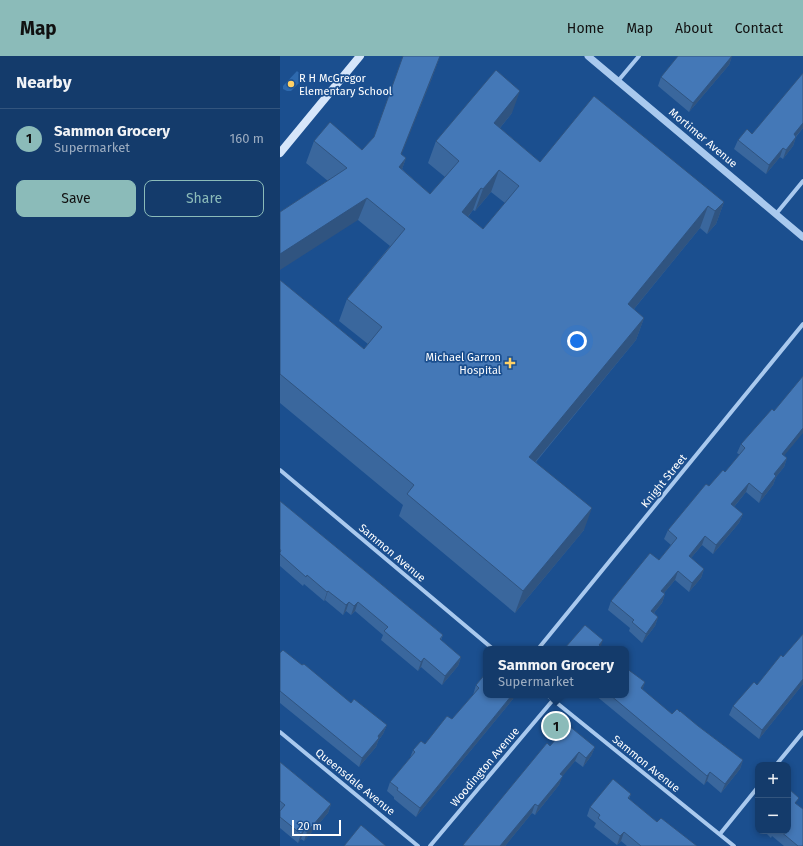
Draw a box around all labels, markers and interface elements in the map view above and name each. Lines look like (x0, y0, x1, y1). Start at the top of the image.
text: Map (20, 17, 57, 40)
text: Home (567, 20, 604, 37)
text: Map (626, 20, 653, 37)
text: About (675, 20, 713, 37)
text: Contact (735, 20, 783, 37)
text: Nearby (16, 72, 71, 93)
place label: R H McGregor Elementary School (299, 72, 392, 98)
marker: R H McGregor Elementary School (286, 79, 296, 89)
street label: Mortimer Avenue (666, 106, 740, 170)
text: Sammon Grocery (54, 122, 170, 140)
text: 1 (26, 131, 32, 146)
text: 160 m (230, 131, 264, 146)
text: Supermarket (54, 140, 130, 155)
button: Save (16, 180, 136, 217)
button: Share (144, 180, 264, 217)
your location (567, 331, 587, 351)
place label: Michael Garron Hospital (426, 351, 501, 377)
marker: Michael Garron Hospital (504, 357, 516, 369)
street label: Knight Street (639, 452, 689, 510)
street label: Sammon Avenue (356, 521, 428, 585)
popup (483, 646, 629, 698)
text: Sammon Grocery (498, 656, 614, 674)
text: Supermarket (498, 674, 574, 689)
pin: 1 (543, 711, 569, 741)
street label: Woodington Avenue (448, 725, 522, 809)
street label: Sammon Avenue (610, 733, 682, 795)
street label: Queensdale Avenue (313, 746, 397, 818)
map controls (755, 762, 791, 834)
button: + (755, 762, 791, 798)
button: − (755, 798, 791, 834)
scale bar (292, 818, 341, 837)
text: 20 m (298, 820, 322, 833)

